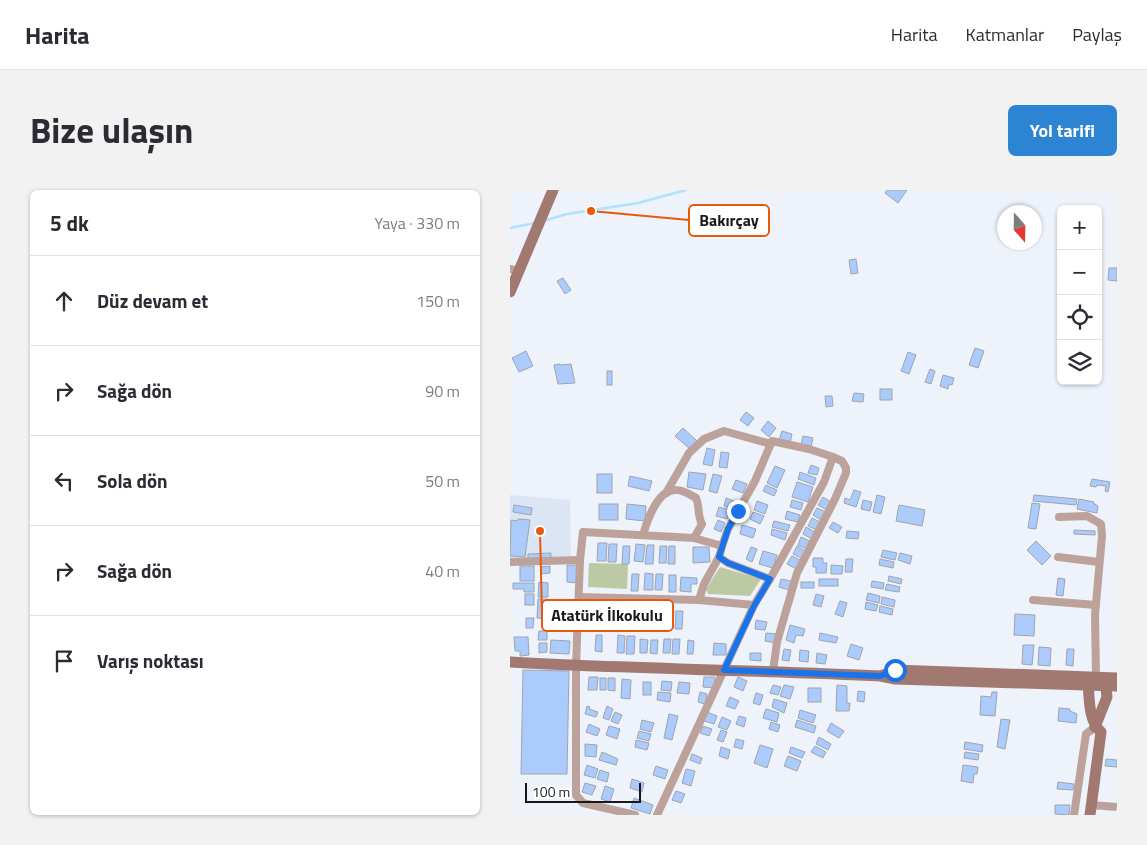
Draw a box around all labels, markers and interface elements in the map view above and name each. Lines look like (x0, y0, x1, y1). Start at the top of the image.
text: Harita (25, 17, 90, 53)
text: Harita (891, 21, 938, 48)
text: Katmanlar (966, 21, 1044, 48)
text: Paylaş (1072, 21, 1122, 48)
text: Bize ulaşın (30, 103, 193, 157)
button: Yol tarifi (1008, 105, 1117, 156)
callout: Bakırçay (689, 205, 769, 236)
north arrow (997, 205, 1042, 250)
map controls (1057, 205, 1102, 385)
button: + (1057, 205, 1102, 250)
text: 5 dk (50, 207, 89, 239)
text: Bakırçay (699, 208, 759, 232)
text: Yaya · 330 m (375, 211, 460, 235)
button: − (1057, 250, 1102, 295)
text: Düz devam et (97, 286, 208, 315)
icon: ahead (50, 287, 78, 315)
text: 150 m (416, 289, 460, 313)
button: locate (1057, 295, 1102, 340)
button: layers (1057, 340, 1102, 385)
text: Sağa dön (97, 376, 172, 405)
icon: right (50, 377, 78, 405)
text: 90 m (425, 379, 460, 403)
text: Sola dön (97, 466, 168, 495)
icon: left (50, 467, 78, 495)
text: 50 m (425, 469, 460, 493)
route end (727, 500, 750, 523)
text: Sağa dön (97, 556, 172, 585)
icon: right (50, 557, 78, 585)
text: 40 m (425, 559, 460, 583)
callout: Atatürk İlkokulu (542, 600, 673, 631)
text: Atatürk İlkokulu (551, 603, 663, 627)
text: Varış noktası (97, 646, 204, 675)
icon: arrive (50, 647, 78, 675)
route start (884, 659, 907, 682)
scale bar (525, 780, 641, 803)
text: 100 m (532, 781, 570, 802)

